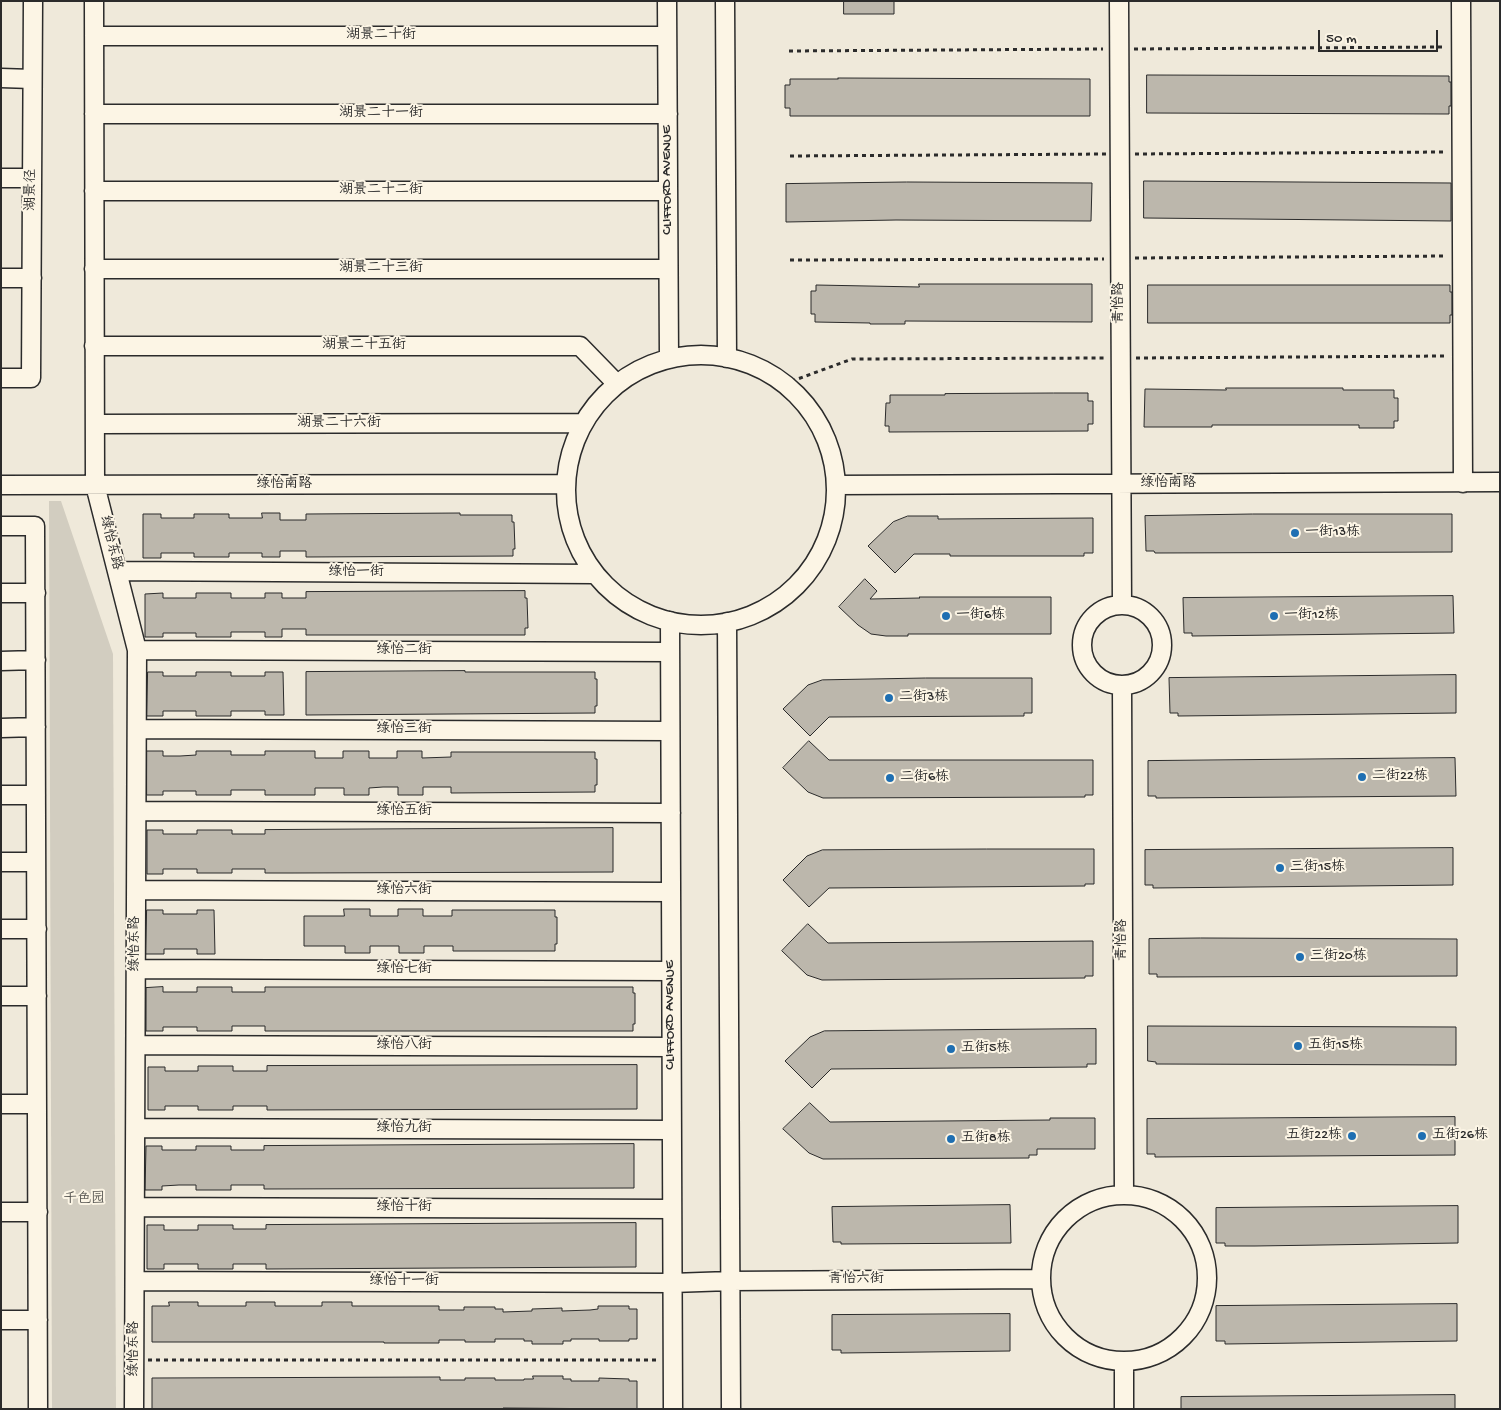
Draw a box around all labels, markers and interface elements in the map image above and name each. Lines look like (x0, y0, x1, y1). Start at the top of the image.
scale bar (1321, 20, 1441, 52)
street label: 湖景二十街 (346, 28, 416, 44)
text: 50 m (1326, 30, 1357, 48)
street label: 湖景二十一街 (339, 106, 423, 122)
street label: CLIFFORD AVENUE (660, 125, 676, 235)
street label: 湖景径 (24, 169, 40, 211)
street label: 湖景二十二街 (339, 183, 423, 199)
street label: 湖景二十三街 (339, 261, 423, 277)
street label: 青怡路 (1112, 282, 1128, 324)
street label: 湖景二十五街 (322, 338, 406, 354)
street label: 湖景二十六街 (297, 416, 381, 432)
street label: 绿怡南路 (1140, 476, 1196, 492)
street label: 绿怡南路 (256, 477, 312, 493)
street label: 绿怡东路 (95, 514, 125, 572)
place label: 一街13栋 (1305, 525, 1360, 541)
marker: 一街13栋 (1289, 527, 1301, 539)
street label: 绿怡一街 (328, 565, 384, 581)
place label: 一街6栋 (956, 608, 1005, 624)
place label: 一街12栋 (1284, 608, 1339, 624)
marker: 一街6栋 (940, 610, 952, 622)
marker: 一街12栋 (1268, 610, 1280, 622)
street label: 绿怡二街 (376, 643, 432, 659)
place label: 二街3栋 (899, 690, 948, 706)
marker: 二街3栋 (883, 692, 895, 704)
street label: 绿怡三街 (376, 722, 432, 738)
place label: 二街22栋 (1372, 769, 1428, 785)
place label: 二街6栋 (900, 770, 949, 786)
marker: 二街22栋 (1356, 771, 1368, 783)
marker: 二街6栋 (884, 772, 896, 784)
street label: 绿怡五街 (376, 804, 432, 820)
place label: 三街15栋 (1290, 860, 1345, 876)
marker: 三街15栋 (1274, 862, 1286, 874)
street label: 绿怡六街 (376, 883, 432, 899)
street label: 绿怡东路 (128, 916, 144, 972)
street label: 青怡路 (1115, 919, 1131, 961)
place label: 三街20栋 (1310, 949, 1367, 965)
marker: 三街20栋 (1294, 951, 1306, 963)
street label: CLIFFORD AVENUE (663, 960, 679, 1070)
street label: 绿怡七街 (376, 962, 432, 978)
street label: 绿怡八街 (376, 1038, 432, 1054)
place label: 五街15栋 (1308, 1038, 1363, 1054)
marker: 五街15栋 (1292, 1040, 1304, 1052)
place label: 五街5栋 (961, 1041, 1010, 1057)
marker: 五街5栋 (945, 1043, 957, 1055)
street label: 绿怡九街 (376, 1121, 432, 1137)
place label: 五街22栋 (1286, 1128, 1342, 1144)
place label: 五街26栋 (1432, 1128, 1488, 1144)
marker: 五街22栋 (1346, 1130, 1358, 1142)
marker: 五街26栋 (1416, 1130, 1428, 1142)
place label: 五街8栋 (961, 1131, 1011, 1147)
marker: 五街8栋 (945, 1133, 957, 1145)
park label: 千色园 (63, 1192, 105, 1208)
street label: 绿怡十街 (376, 1200, 432, 1216)
street label: 青怡六街 (828, 1272, 884, 1288)
street label: 绿怡十一街 (369, 1274, 439, 1290)
street label: 绿怡东路 (127, 1321, 143, 1377)

